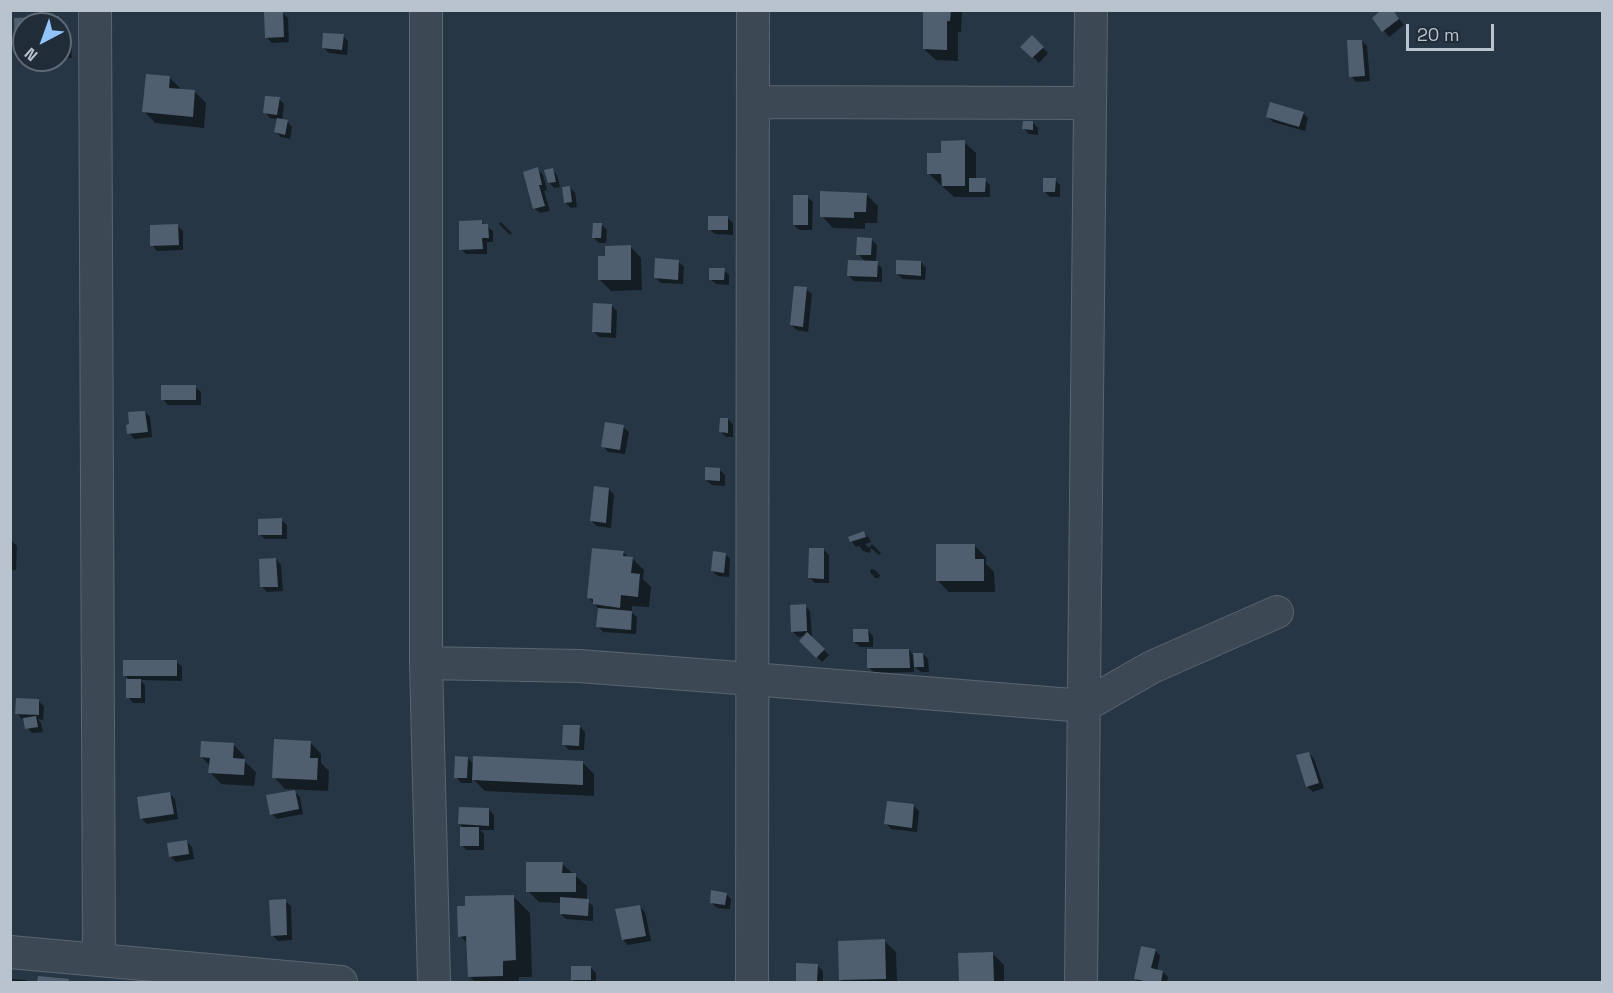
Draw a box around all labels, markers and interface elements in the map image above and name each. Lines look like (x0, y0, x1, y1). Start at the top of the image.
north arrow (12, 12, 72, 72)
scale bar (1409, 12, 1498, 50)
text: 20 m (1417, 23, 1460, 46)
text: N (20, 43, 42, 66)

